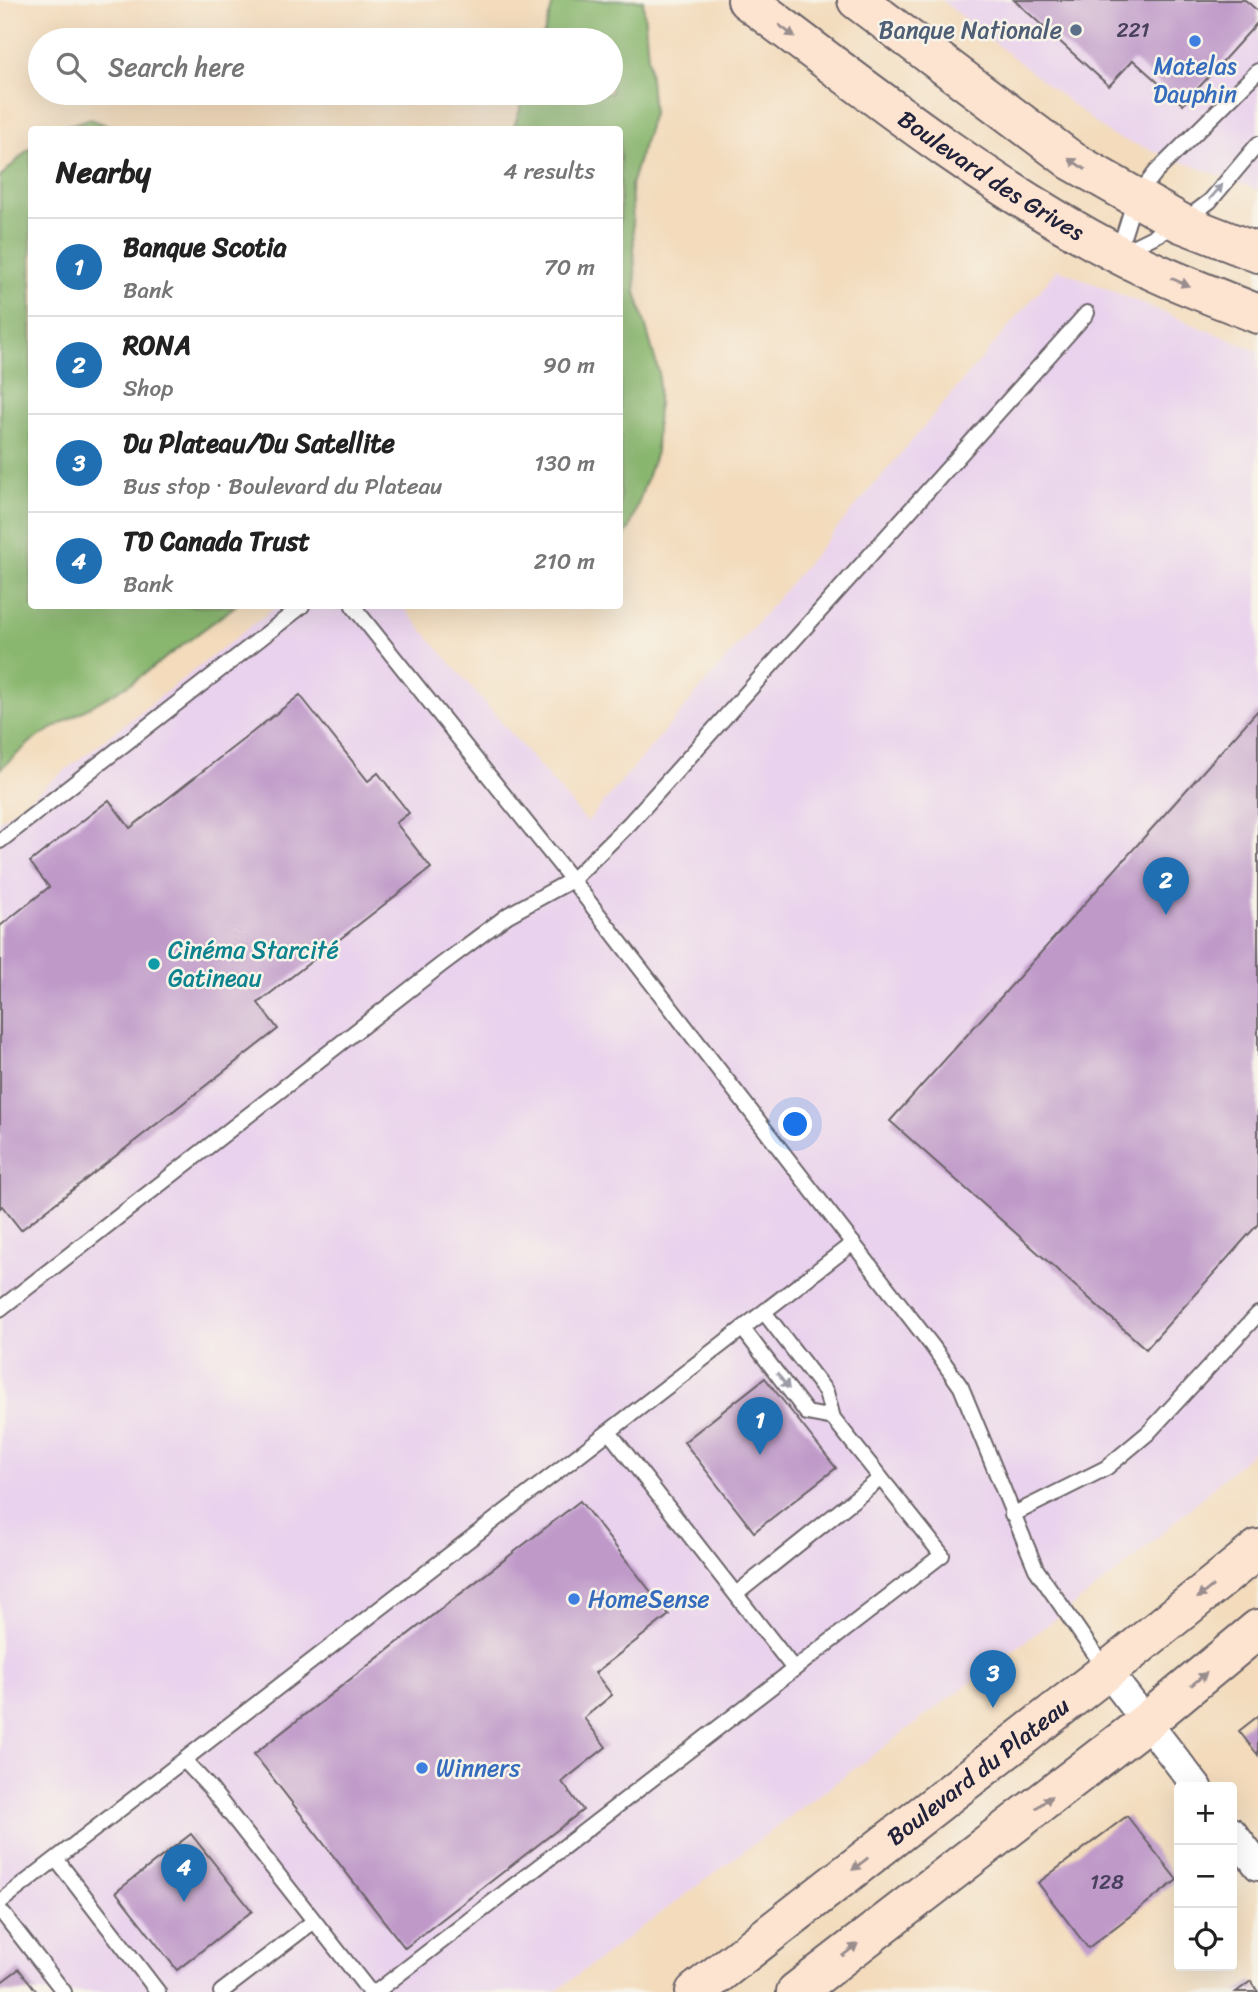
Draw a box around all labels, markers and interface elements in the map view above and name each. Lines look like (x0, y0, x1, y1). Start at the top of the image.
place label: Banque Nationale (878, 9, 1062, 51)
house number: 221 (1116, 11, 1150, 49)
marker: Banque Nationale (1068, 22, 1084, 38)
one-way arrow (778, 23, 796, 38)
search box (28, 28, 623, 105)
marker: Matelas Dauphin (1187, 33, 1203, 49)
text: Search here (108, 44, 245, 90)
place label: Matelas Dauphin (1153, 45, 1237, 115)
icon: search (52, 48, 90, 86)
street label: Boulevard des Grives (889, 99, 1093, 253)
text: Nearby (56, 145, 151, 199)
text: 4 results (503, 151, 595, 192)
one-way arrow (1067, 157, 1086, 170)
one-way arrow (1208, 184, 1224, 201)
text: Banque Scotia (123, 224, 286, 270)
text: 1 (74, 247, 84, 288)
text: 70 m (544, 247, 595, 288)
text: Bank (123, 270, 174, 311)
one-way arrow (1170, 277, 1191, 288)
text: RONA (123, 322, 191, 368)
text: 2 (72, 345, 86, 386)
text: 90 m (543, 345, 595, 386)
text: Shop (123, 368, 173, 409)
text: Du Plateau/Du Satellite (123, 420, 395, 466)
text: 3 (73, 443, 85, 484)
text: 130 m (534, 443, 595, 484)
text: Bus stop · Boulevard du Plateau (123, 466, 442, 507)
text: TD Canada Trust (123, 518, 310, 564)
text: 4 (72, 541, 86, 582)
text: 210 m (534, 541, 595, 582)
text: Bank (123, 564, 174, 605)
pin: 2 (1143, 857, 1189, 915)
place label: Cinéma Starcité Gatineau (168, 929, 339, 999)
marker: Cinéma Starcité Gatineau (146, 956, 162, 972)
your location (778, 1107, 812, 1141)
one-way arrow (775, 1372, 790, 1390)
pin: 1 (737, 1397, 783, 1455)
place label: HomeSense (588, 1578, 710, 1620)
one-way arrow (1197, 1585, 1215, 1600)
marker: HomeSense (566, 1591, 582, 1607)
pin: 3 (970, 1650, 1016, 1708)
one-way arrow (1189, 1671, 1207, 1686)
street label: Boulevard du Plateau (877, 1686, 1079, 1857)
place label: Winners (436, 1747, 521, 1789)
marker: Winners (414, 1760, 430, 1776)
map controls (1174, 1782, 1237, 1971)
button: + (1174, 1782, 1237, 1845)
one-way arrow (1034, 1794, 1052, 1809)
pin: 4 (161, 1844, 207, 1902)
button: − (1174, 1845, 1237, 1908)
one-way arrow (851, 1856, 869, 1871)
house number: 128 (1090, 1863, 1124, 1901)
button: locate (1174, 1908, 1237, 1971)
one-way arrow (841, 1943, 859, 1958)

